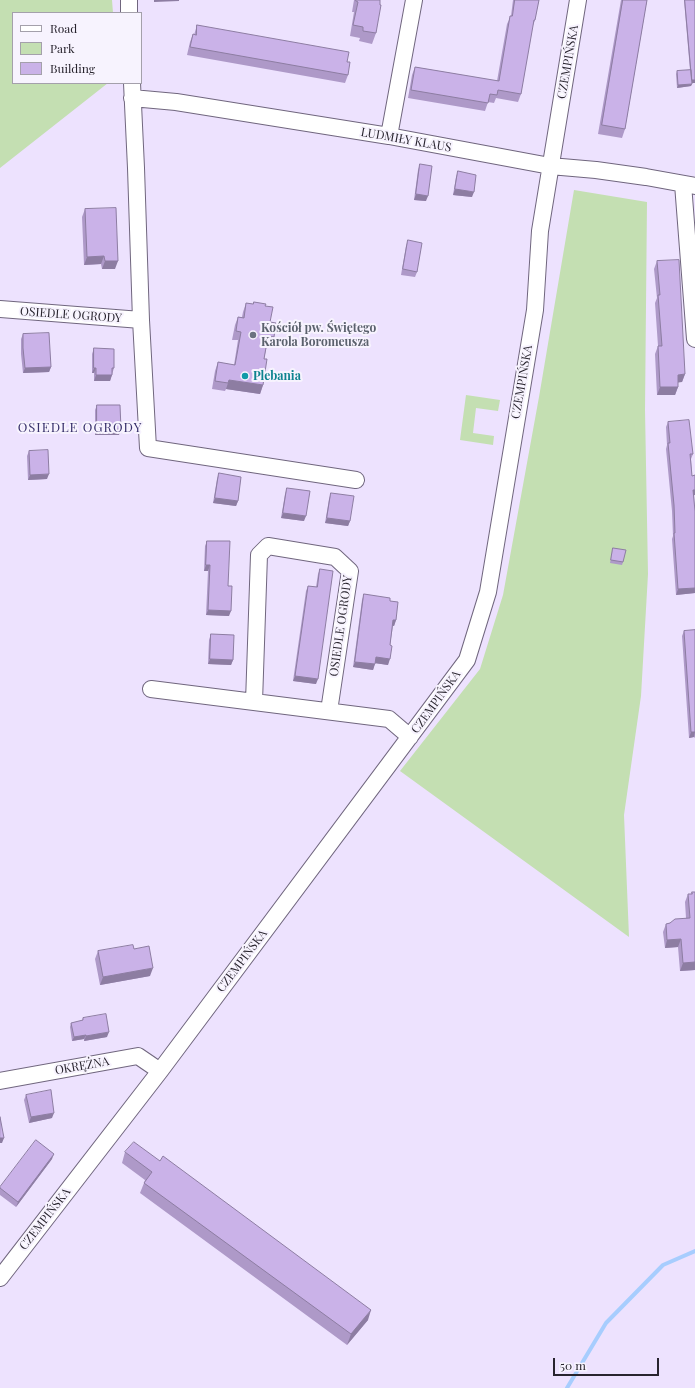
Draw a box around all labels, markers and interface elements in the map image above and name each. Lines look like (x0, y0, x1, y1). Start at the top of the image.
legend (12, 12, 142, 84)
text: Road (50, 20, 77, 36)
street label: CZEMPIŃSKA (554, 24, 582, 100)
text: Park (50, 40, 75, 56)
text: Building (50, 60, 95, 76)
street label: LUDMIŁY KLAUS (360, 125, 452, 155)
street label: OSIEDLE OGRODY (20, 304, 122, 326)
place label: Kościół pw. Świętego Karola Boromeusza (261, 321, 376, 349)
marker: Kościół pw. Świętego Karola Boromeusza (248, 330, 258, 340)
street label: CZEMPIŃSKA (508, 344, 536, 420)
place label: Plebania (253, 369, 301, 383)
marker: Plebania (240, 371, 250, 381)
district label: OSIEDLE OGRODY (18, 420, 142, 436)
street label: OSIEDLE OGRODY (327, 574, 355, 678)
street label: CZEMPIŃSKA (408, 668, 464, 736)
street label: CZEMPIŃSKA (214, 927, 270, 995)
street label: OKRĘŻNA (54, 1054, 110, 1078)
street label: CZEMPIŃSKA (16, 1185, 74, 1253)
scale bar (555, 1350, 661, 1376)
text: 50 m (560, 1357, 586, 1373)

